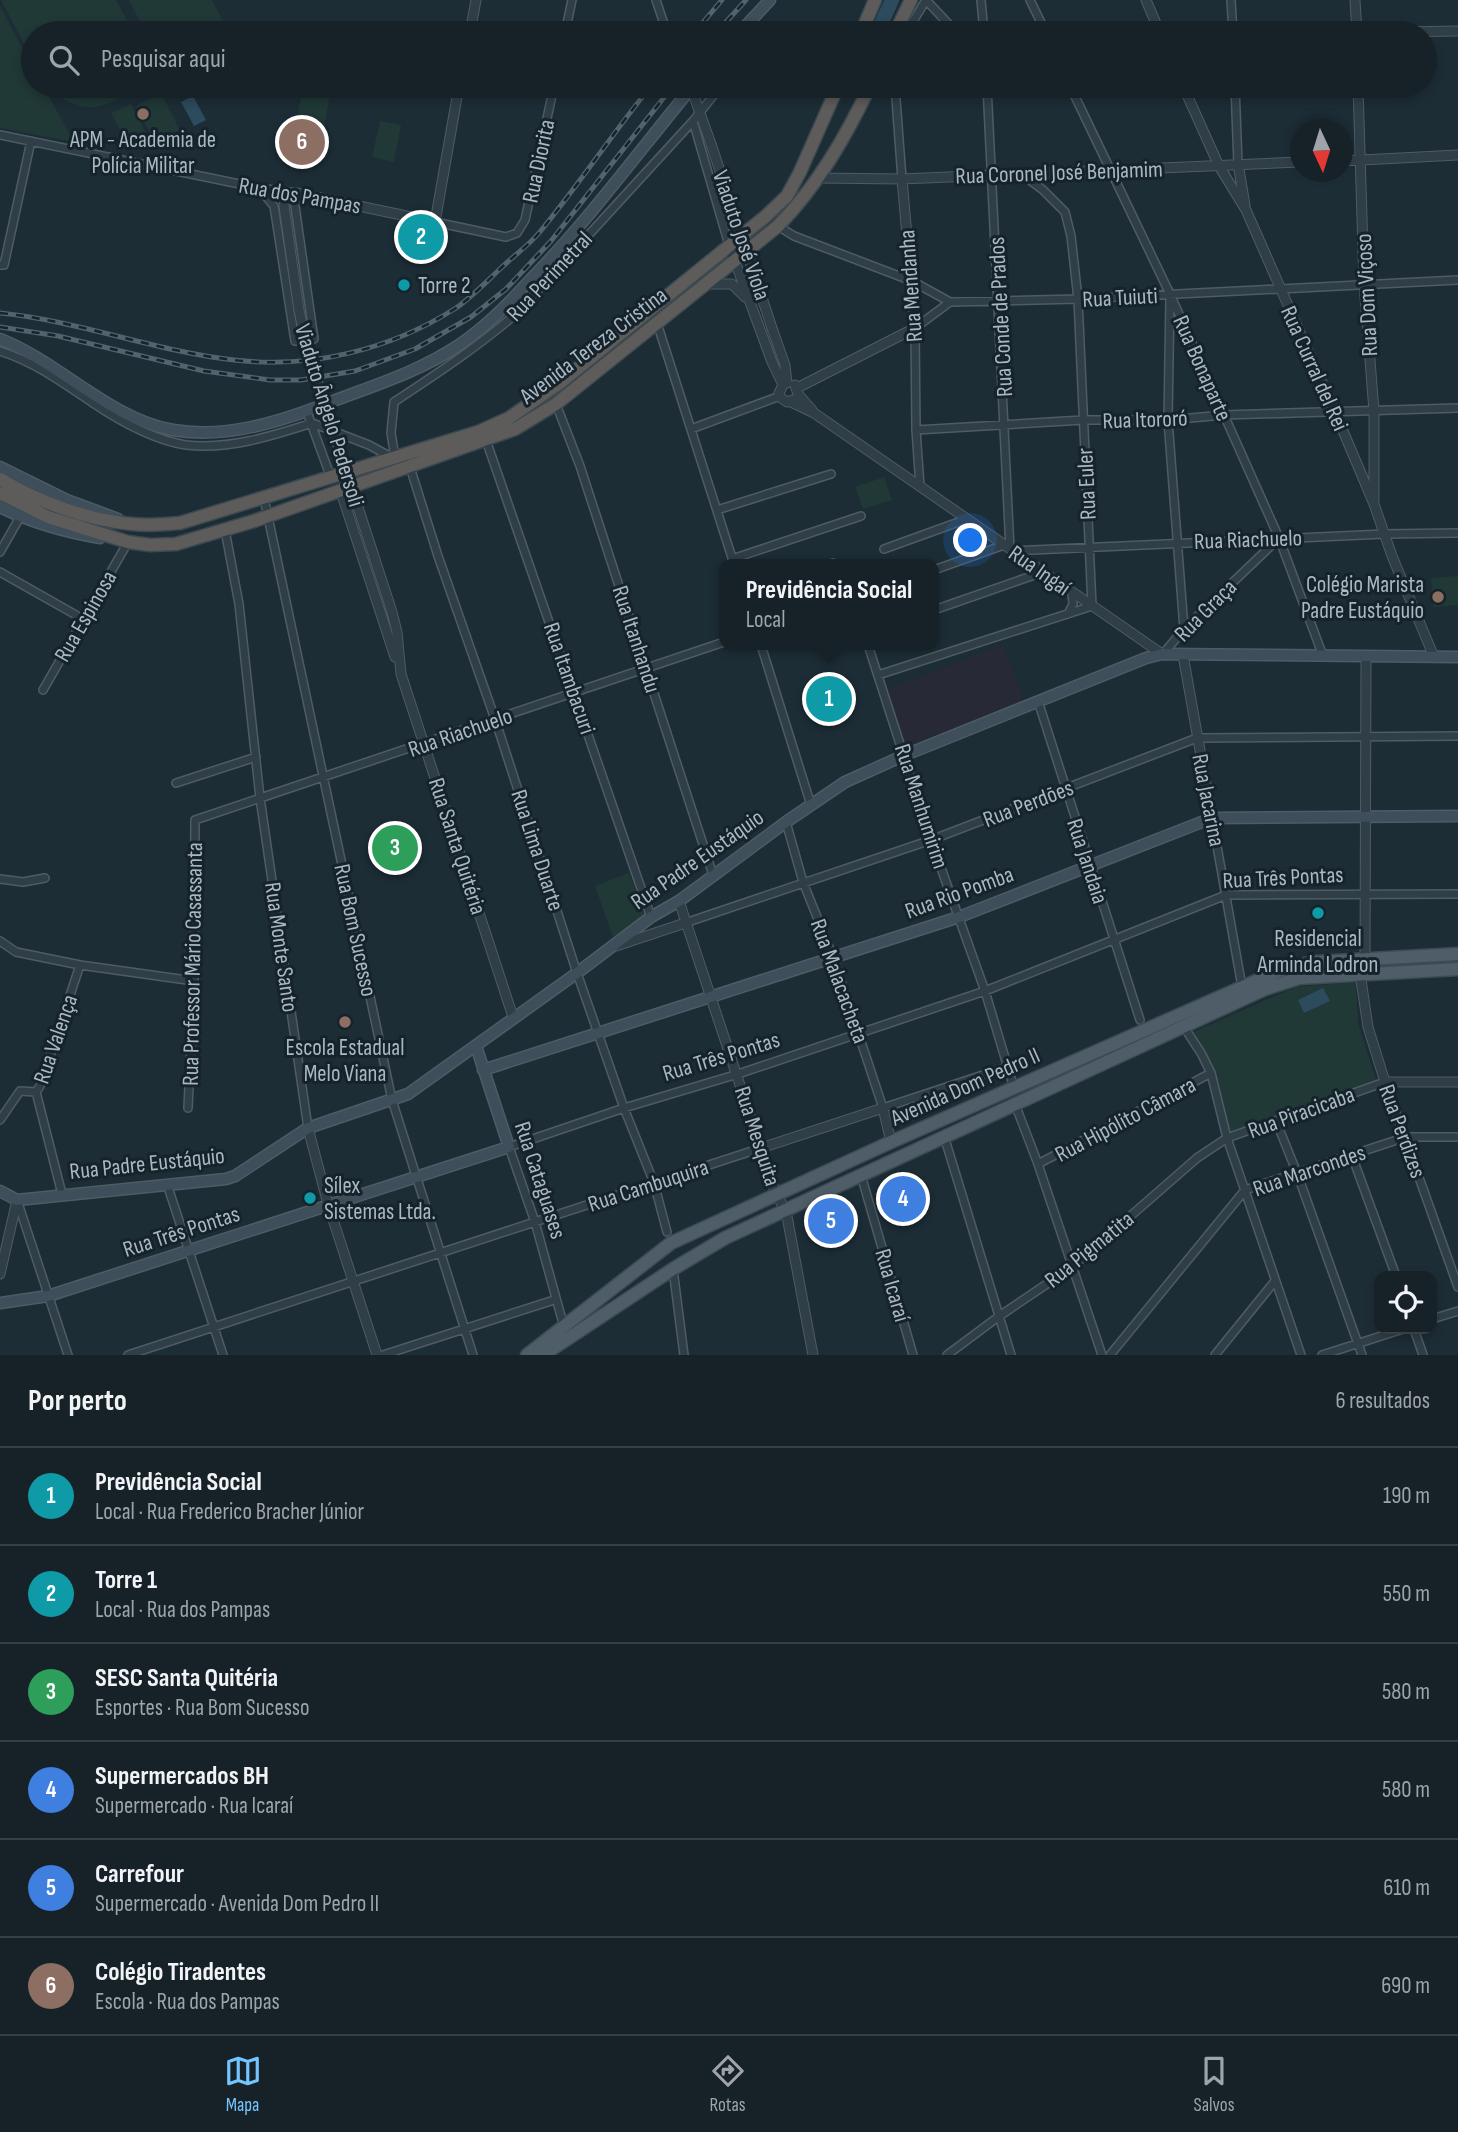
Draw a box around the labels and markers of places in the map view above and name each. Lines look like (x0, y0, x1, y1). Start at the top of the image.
marker: APM - Academia de Polícia Militar (135, 106, 151, 122)
pin: 6 (279, 116, 325, 168)
place label: APM - Academia de Polícia Militar (69, 126, 216, 180)
pin: 2 (398, 211, 444, 263)
place label: Torre 2 (418, 272, 471, 300)
marker: Torre 2 (396, 277, 412, 293)
place label: Colégio Marista Padre Eustáquio (1301, 571, 1424, 625)
marker: Colégio Marista Padre Eustáquio (1430, 589, 1446, 605)
pin: 1 (806, 673, 852, 725)
pin: 3 (372, 822, 418, 874)
marker: Residencial Arminda Lodron (1310, 905, 1326, 921)
place label: Residencial Arminda Lodron (1257, 925, 1378, 979)
marker: Escola Estadual Melo Viana (337, 1014, 353, 1030)
place label: Escola Estadual Melo Viana (285, 1034, 405, 1088)
place label: Sílex Sistemas Ltda. (324, 1172, 436, 1226)
pin: 4 (880, 1173, 926, 1225)
marker: Sílex Sistemas Ltda. (302, 1190, 318, 1206)
pin: 5 (808, 1195, 854, 1247)

